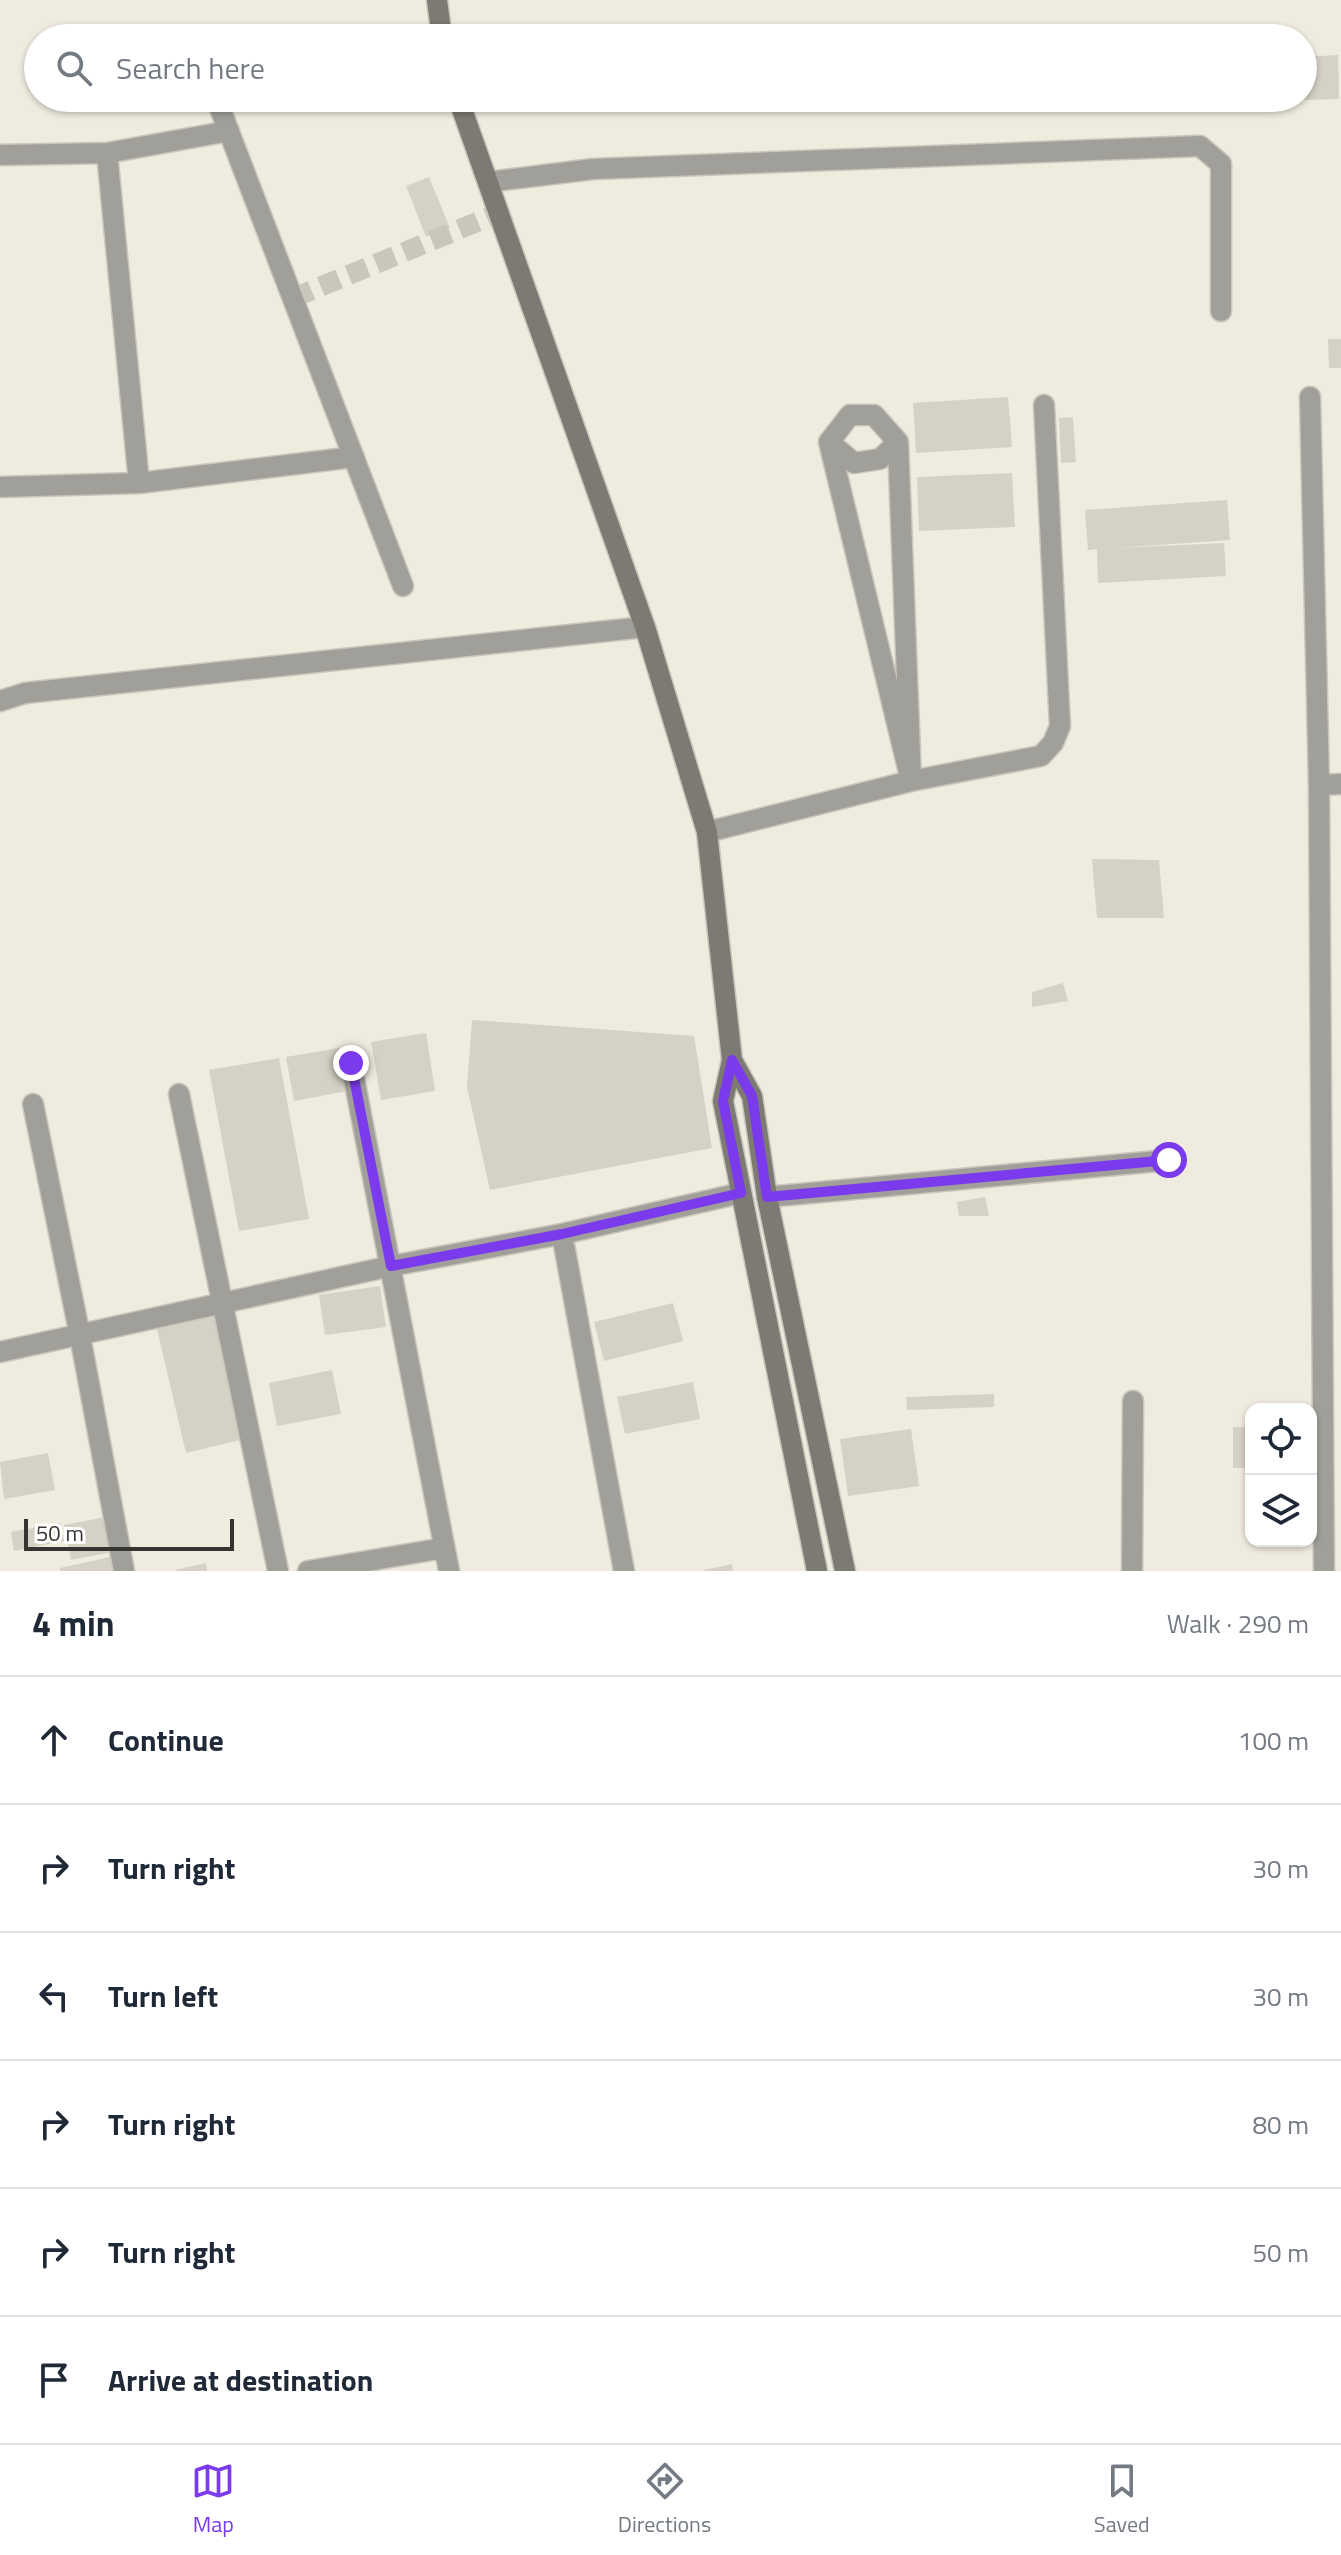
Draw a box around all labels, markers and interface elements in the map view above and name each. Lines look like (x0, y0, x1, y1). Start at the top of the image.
search box (24, 24, 1317, 112)
text: Search here (116, 45, 265, 91)
icon: search (52, 46, 96, 90)
route end (333, 1045, 369, 1081)
route start (1151, 1142, 1187, 1178)
map controls (1245, 1403, 1317, 1547)
button: locate (1245, 1403, 1317, 1475)
button: layers (1245, 1475, 1317, 1547)
scale bar (24, 1515, 234, 1551)
text: 50 m (36, 1516, 84, 1550)
text: 4 min (32, 1597, 115, 1649)
text: Walk · 290 m (1167, 1604, 1309, 1643)
text: Continue (108, 1717, 224, 1763)
icon: ahead (32, 1718, 76, 1762)
text: 100 m (1238, 1721, 1309, 1760)
text: Turn right (108, 1845, 236, 1891)
icon: right (32, 1846, 76, 1890)
text: 30 m (1252, 1849, 1309, 1888)
text: Turn left (108, 1973, 218, 2019)
icon: left (32, 1974, 76, 2018)
text: 30 m (1252, 1977, 1309, 2016)
text: Turn right (108, 2101, 236, 2147)
icon: right (32, 2102, 76, 2146)
text: 80 m (1252, 2105, 1309, 2144)
text: Turn right (108, 2229, 236, 2275)
icon: right (32, 2230, 76, 2274)
text: 50 m (1252, 2233, 1309, 2272)
text: Arrive at destination (108, 2357, 373, 2403)
icon: arrive (32, 2358, 76, 2402)
tab: Map (191, 2459, 235, 2541)
tab: Directions (618, 2459, 711, 2541)
tab: Saved (1094, 2459, 1150, 2541)

